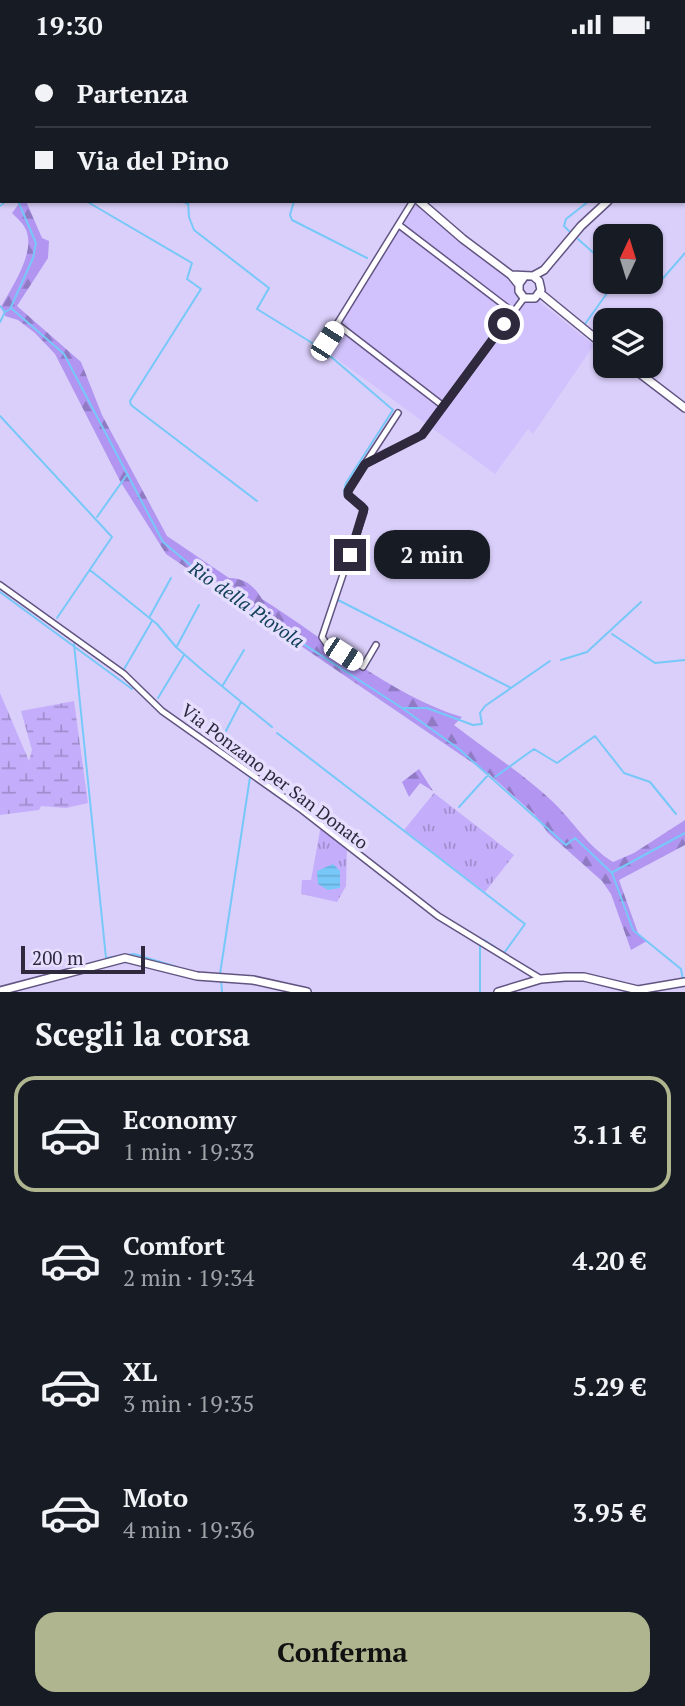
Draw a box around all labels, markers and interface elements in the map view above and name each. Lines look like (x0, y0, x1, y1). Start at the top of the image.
text: 19:30 (35, 8, 103, 42)
text: Partenza (77, 76, 188, 110)
text: Via del Pino (77, 143, 229, 177)
north arrow (593, 224, 663, 294)
map controls (593, 224, 663, 378)
route start (488, 308, 520, 340)
button: layers (593, 308, 663, 378)
car (307, 318, 348, 364)
callout: 2 min (374, 531, 490, 579)
route end (334, 539, 366, 571)
text: 2 min (401, 539, 463, 570)
water label: Rio della Piovola (184, 554, 309, 653)
car (320, 634, 367, 674)
street label: Via Ponzano per San Donato (177, 698, 373, 854)
scale bar (21, 943, 145, 975)
text: 200 m (32, 945, 83, 970)
text: Scegli la corsa (35, 1013, 250, 1055)
text: Economy (123, 1102, 236, 1136)
icon: car (39, 1103, 102, 1166)
text: 3.11 € (573, 1117, 646, 1151)
text: 1 min · 19:33 (123, 1136, 255, 1167)
text: Comfort (123, 1228, 225, 1262)
icon: car (39, 1229, 102, 1292)
text: 4.20 € (573, 1243, 646, 1277)
text: 2 min · 19:34 (123, 1262, 255, 1293)
text: XL (123, 1354, 157, 1388)
icon: car (39, 1355, 102, 1418)
text: 5.29 € (573, 1369, 646, 1403)
text: 3 min · 19:35 (123, 1388, 255, 1419)
text: Moto (123, 1480, 188, 1514)
icon: car (39, 1481, 102, 1544)
text: 3.95 € (573, 1495, 646, 1529)
text: 4 min · 19:36 (123, 1514, 255, 1545)
button: Conferma (35, 1612, 650, 1692)

